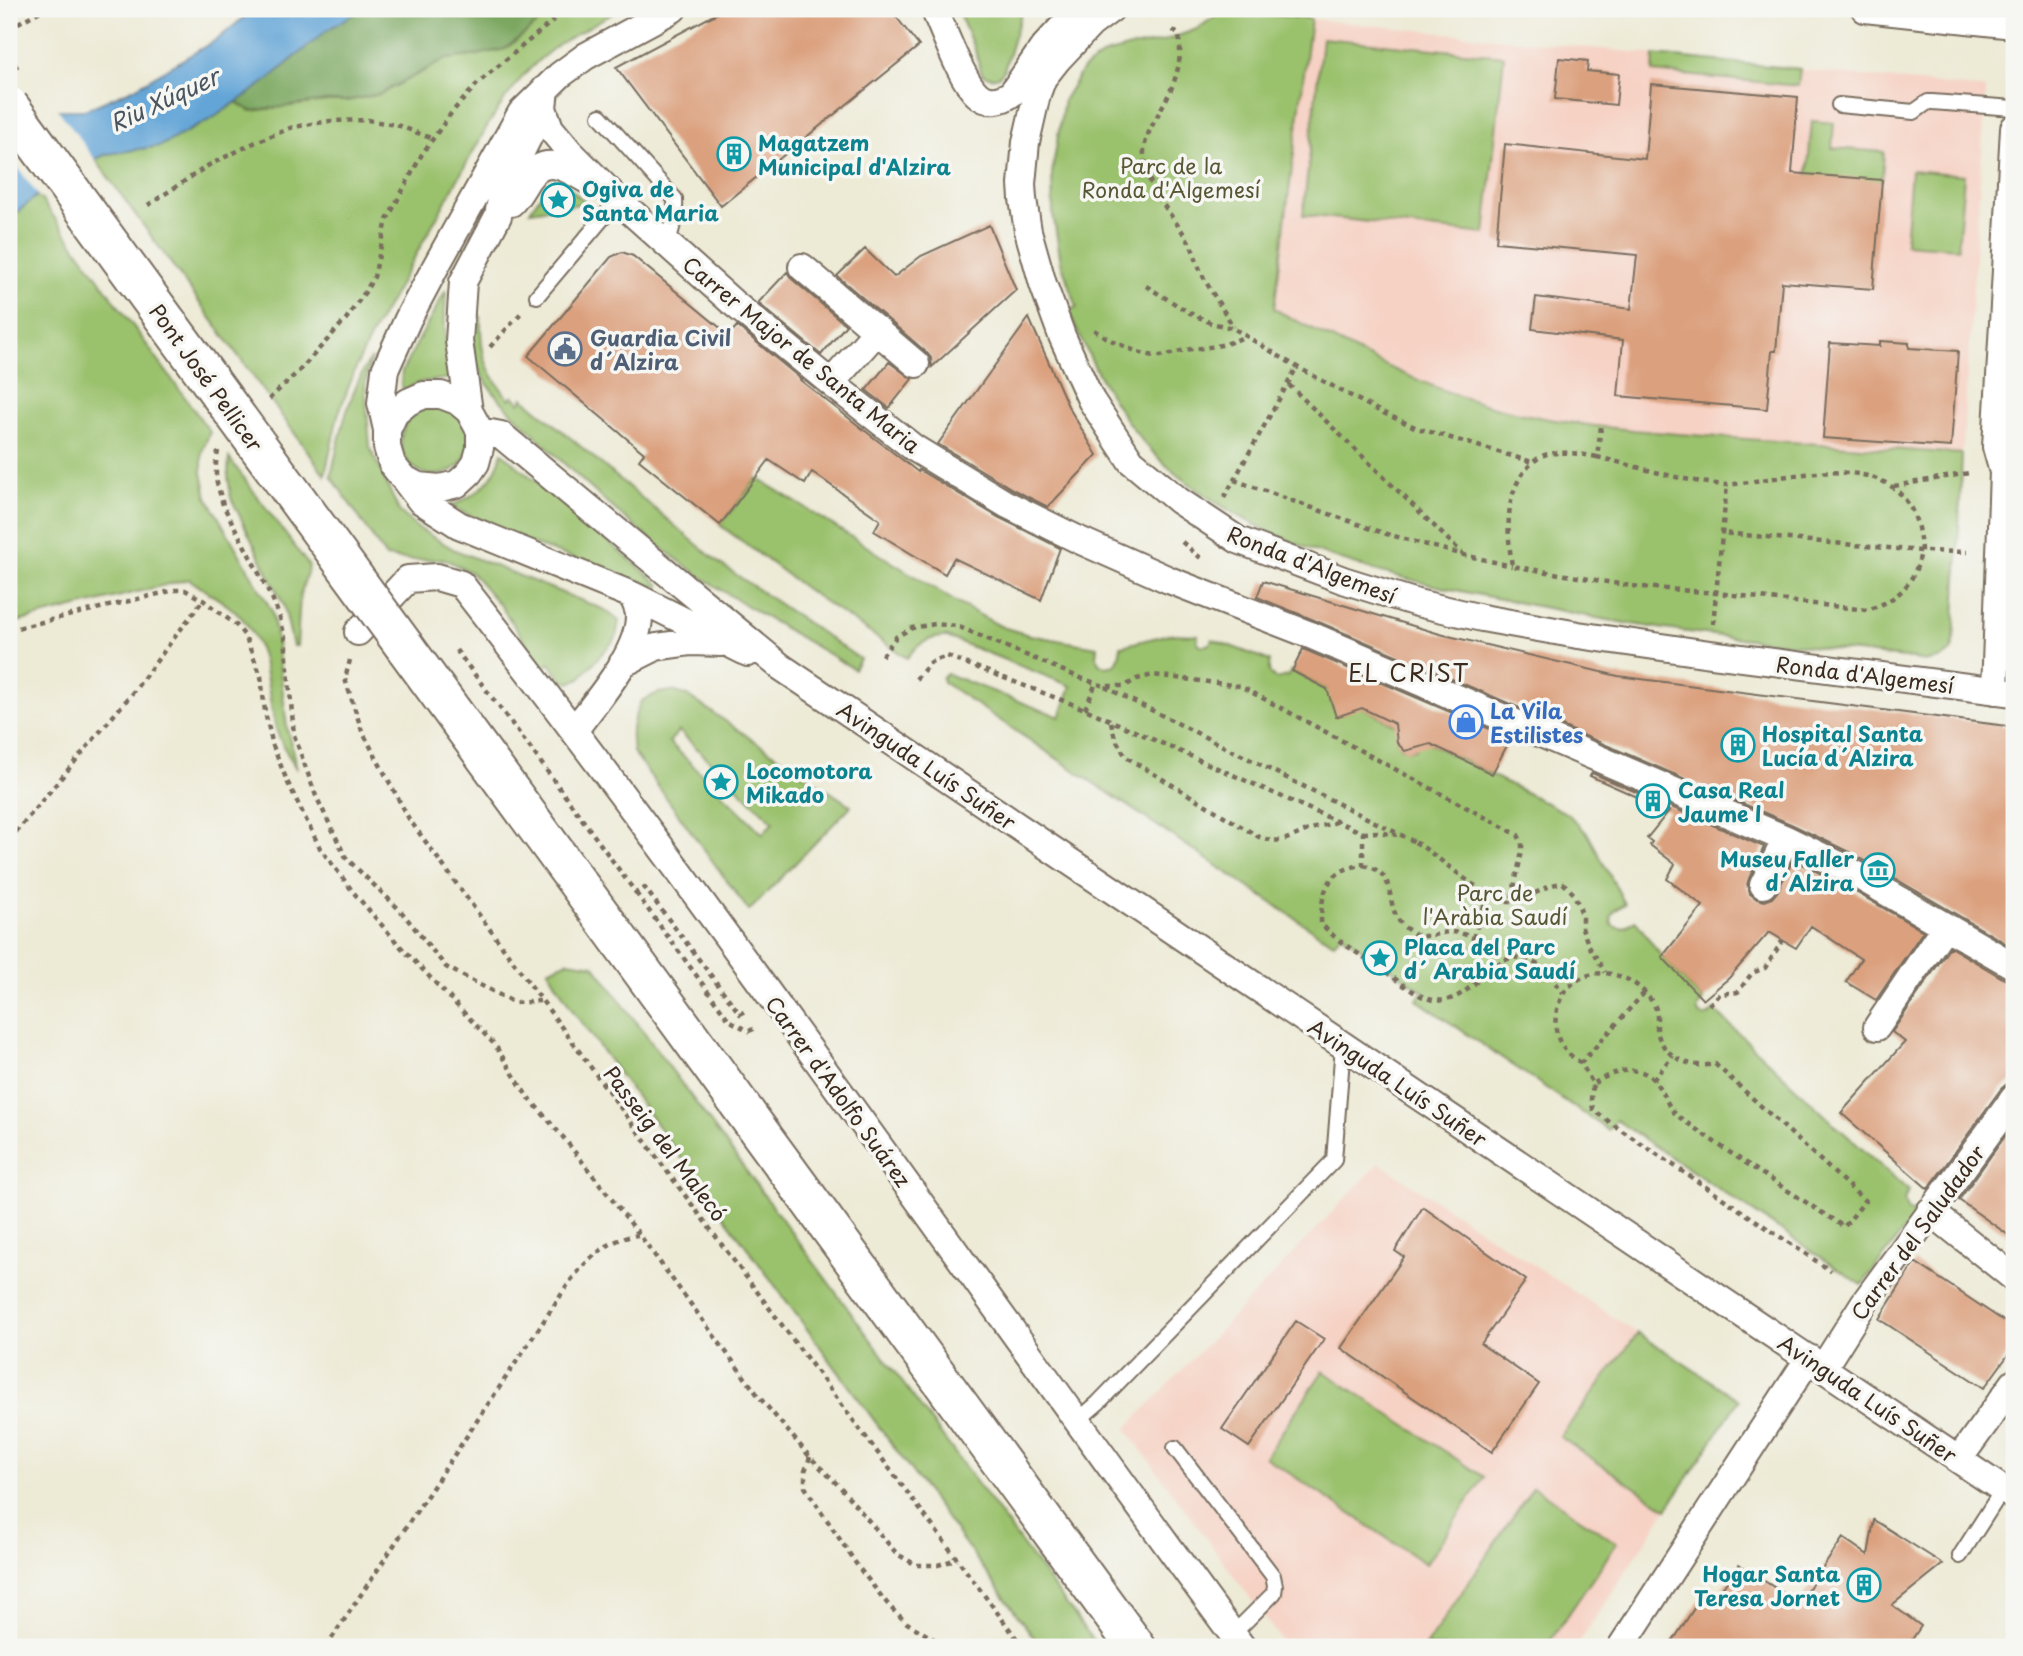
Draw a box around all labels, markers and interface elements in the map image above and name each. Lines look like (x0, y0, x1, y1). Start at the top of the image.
water label: Riu Xúquer (103, 57, 228, 140)
place label: Magatzem Municipal d'Alzira (758, 126, 951, 182)
building icon: Magatzem Municipal d'Alzira (715, 135, 753, 173)
park label: Parc de la Ronda d'Algemesí (1082, 149, 1260, 205)
place label: Ogiva de Santa Maria (582, 172, 719, 228)
place icon: Ogiva de Santa Maria (539, 181, 577, 219)
street label: Carrer Major de Santa Maria (676, 248, 928, 461)
street label: Pont José Pellicer (142, 297, 272, 458)
place label: Guardia Civil d´Alzira (590, 321, 731, 377)
public building icon: Guardia Civil d´Alzira (546, 330, 584, 368)
street label: Ronda d'Algemesí (1223, 517, 1401, 611)
street label: Ronda d'Algemesí (1774, 647, 1956, 701)
district label: EL CRIST (1348, 655, 1470, 690)
street label: Avinguda Luís Suñer (831, 693, 1023, 837)
place label: La Vila Estilistes (1490, 694, 1583, 750)
shop icon: La Vila Estilistes (1447, 703, 1485, 741)
place label: Hospital Santa Lucía d´Alzira (1762, 717, 1923, 773)
building icon: Hospital Santa Lucía d´Alzira (1719, 726, 1757, 764)
place label: Locomotora Mikado (746, 754, 873, 810)
place icon: Locomotora Mikado (702, 763, 740, 801)
place label: Casa Real Jaume I (1678, 773, 1784, 829)
building icon: Casa Real Jaume I (1634, 782, 1672, 820)
place label: Museu Faller d´Alzira (1720, 842, 1854, 898)
museum icon: Museu Faller d´Alzira (1859, 851, 1897, 889)
park label: Parc de l'Aràbia Saudí (1423, 876, 1567, 932)
place label: Placa del Parc d´ Arabia Saudí (1404, 930, 1576, 986)
place icon: Placa del Parc d´ Arabia Saudí (1361, 939, 1399, 977)
street label: Carrer d'Adolfo Suárez (759, 989, 919, 1193)
street label: Avinguda Luís Suñer (1302, 1010, 1494, 1154)
street label: Passeig del Malecó (597, 1058, 735, 1228)
street label: Carrer del Saludador (1842, 1137, 1992, 1326)
street label: Avinguda Luís Suñer (1772, 1326, 1964, 1470)
place label: Hogar Santa Teresa Jornet (1694, 1557, 1840, 1613)
building icon: Hogar Santa Teresa Jornet (1845, 1566, 1883, 1604)

